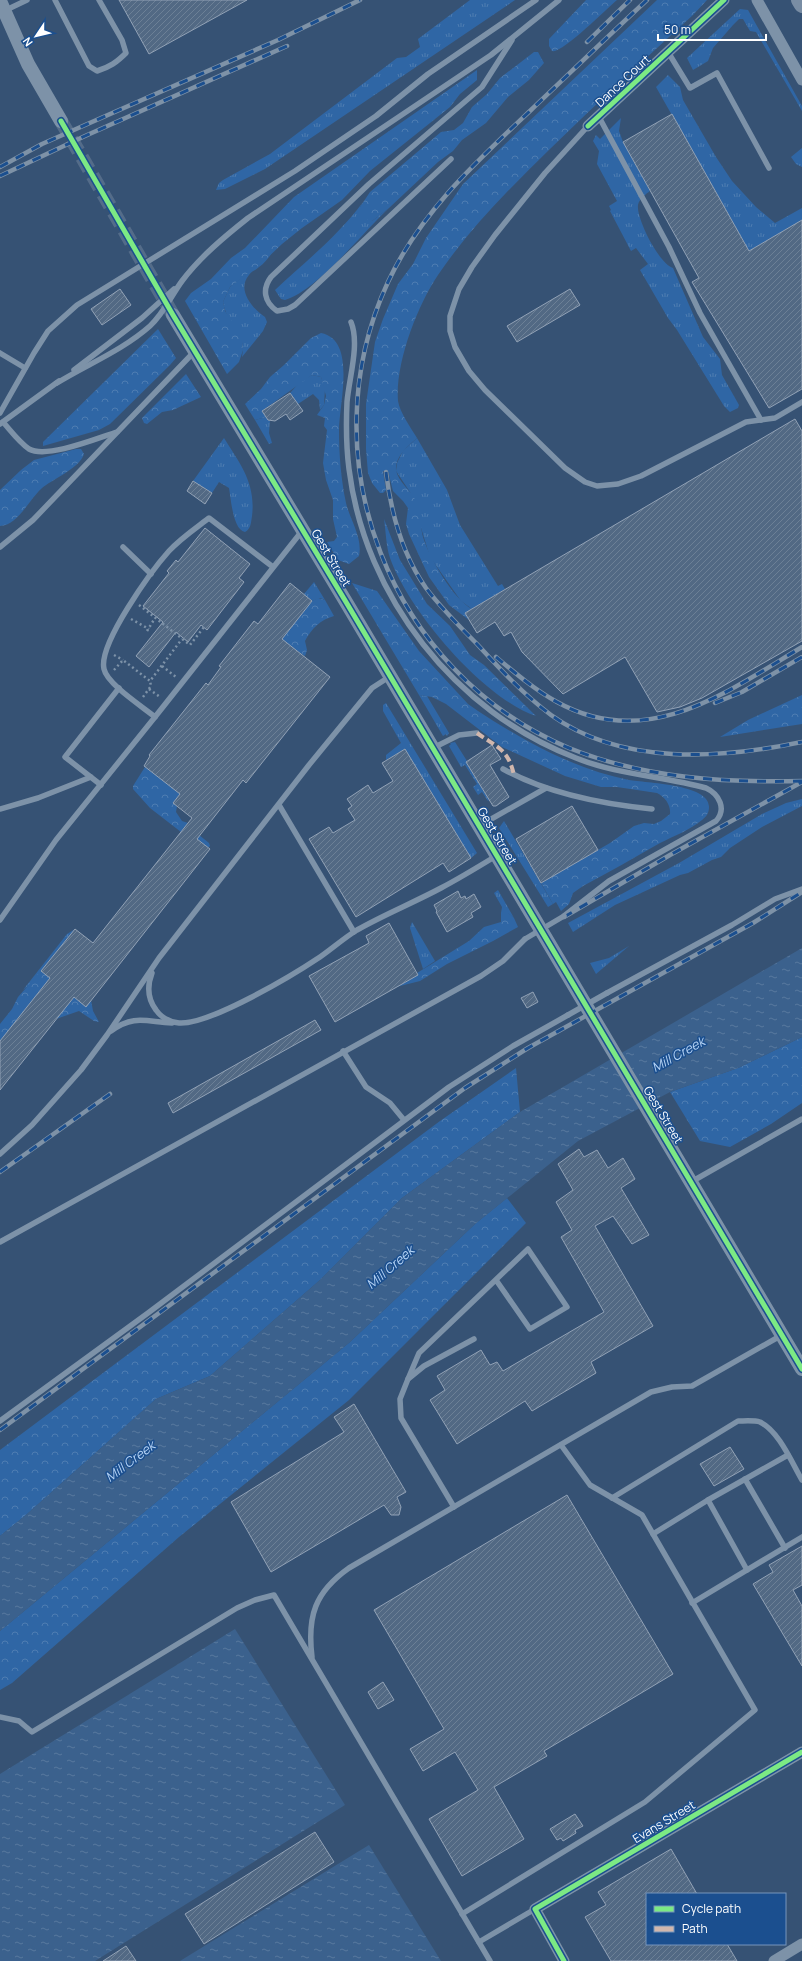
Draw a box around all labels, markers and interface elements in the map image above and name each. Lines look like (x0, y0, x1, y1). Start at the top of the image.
north arrow (16, 16, 56, 56)
scale bar (658, 16, 766, 42)
text: 50 m (664, 21, 691, 38)
text: N (19, 34, 36, 50)
street label: Dance Court (591, 51, 654, 111)
street label: Gest Street (308, 526, 355, 590)
street label: Gest Street (474, 804, 521, 868)
water label: Mill Creek (648, 1031, 710, 1076)
street label: Gest Street (640, 1083, 687, 1147)
water label: Mill Creek (362, 1239, 420, 1293)
water label: Mill Creek (101, 1435, 161, 1486)
street label: Evans Street (629, 1796, 698, 1847)
legend (646, 1893, 786, 1945)
text: Cycle path (682, 1900, 741, 1917)
text: Path (682, 1920, 708, 1937)

